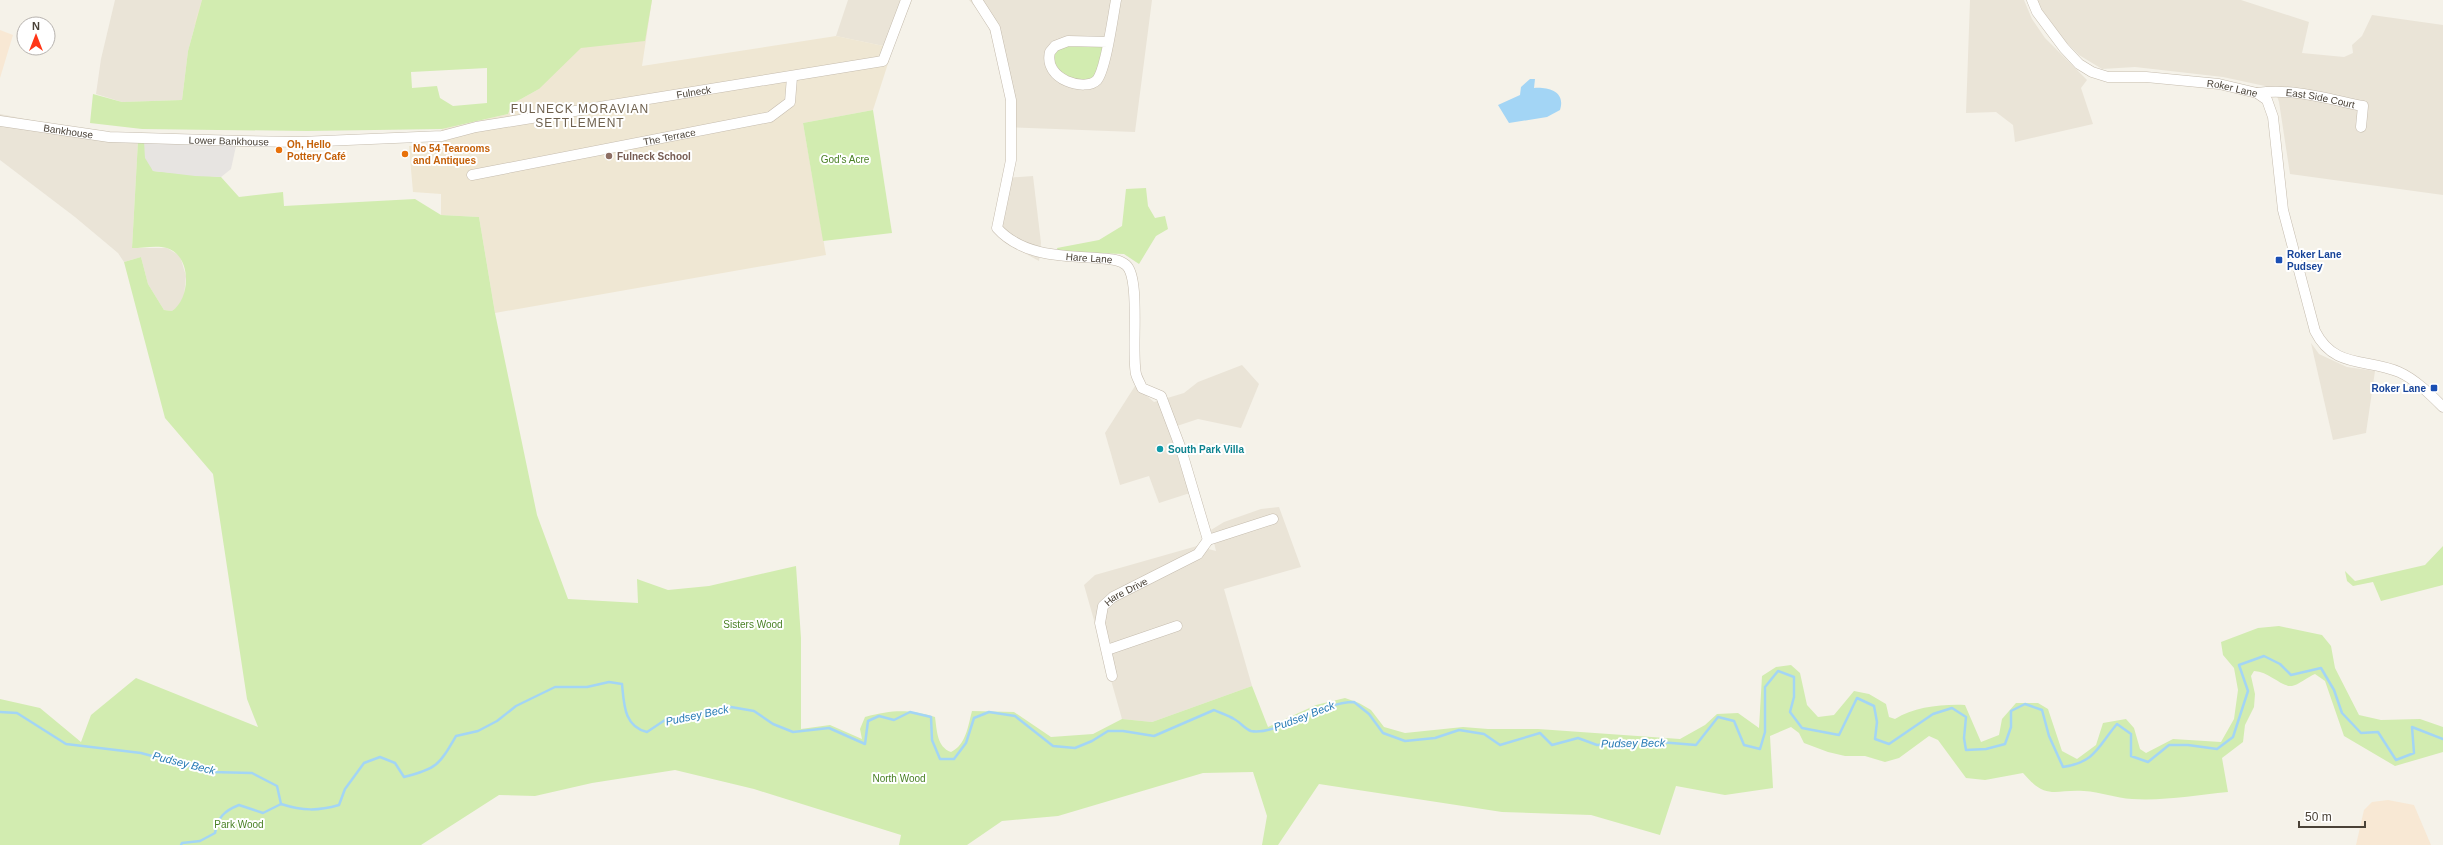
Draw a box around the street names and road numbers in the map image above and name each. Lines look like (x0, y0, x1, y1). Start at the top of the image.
street label: Roker Lane (2206, 77, 2259, 99)
street label: Fulneck (675, 83, 713, 100)
street label: East Side Court (2285, 87, 2356, 110)
street label: Bankhouse (43, 122, 94, 140)
street label: The Terrace (642, 126, 697, 147)
street label: Lower Bankhouse (189, 134, 269, 147)
street label: Hare Lane (1065, 251, 1113, 265)
street label: Hare Drive (1102, 575, 1150, 608)

